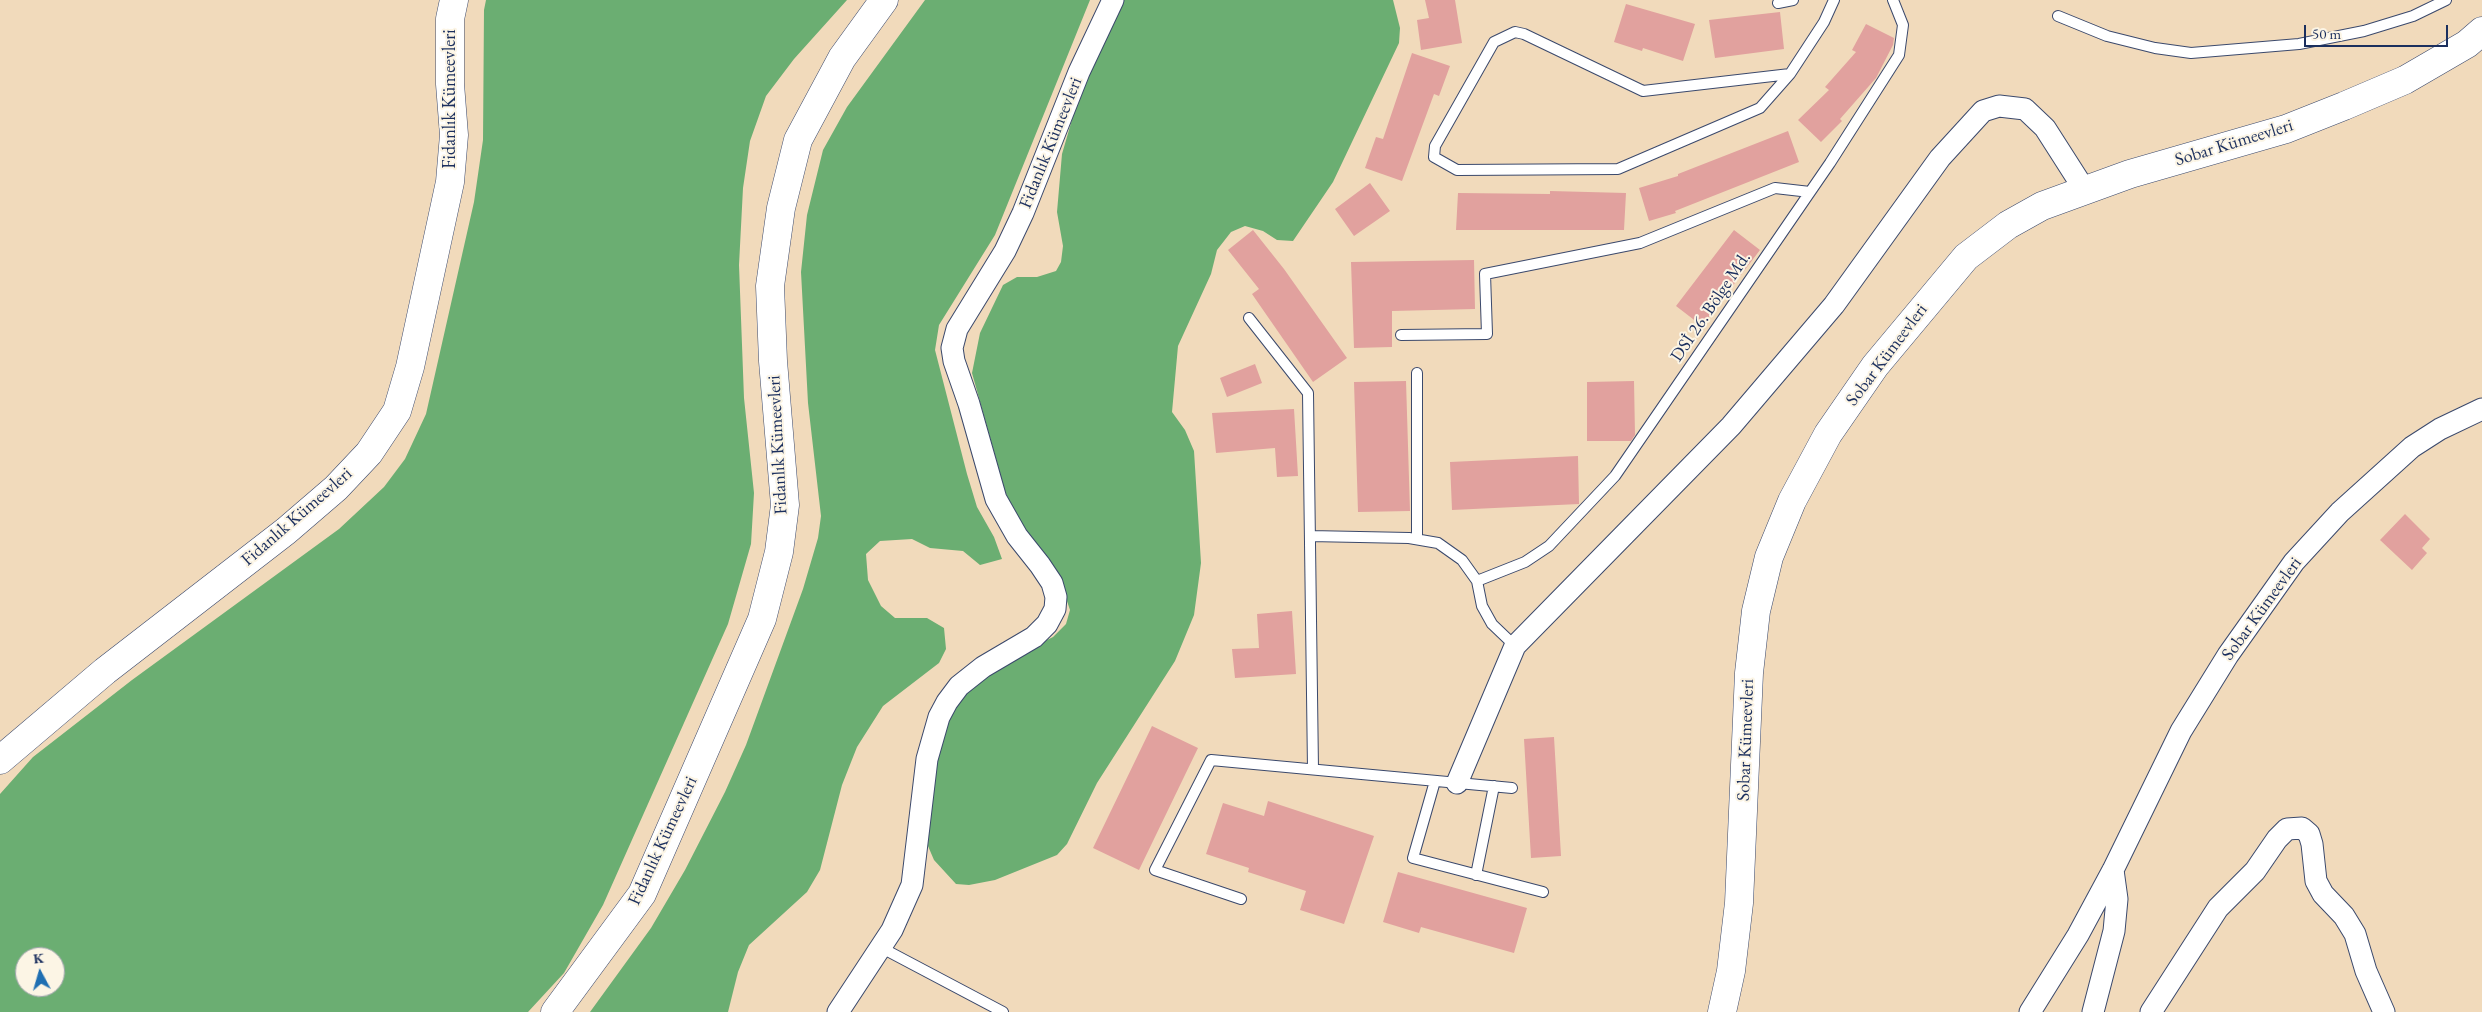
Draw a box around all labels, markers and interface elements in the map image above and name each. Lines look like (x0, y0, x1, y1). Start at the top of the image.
scale bar (2307, 15, 2451, 47)
text: 50 m (2312, 24, 2341, 43)
street label: Fidanlık Kümeevleri (439, 29, 461, 169)
street label: Fidanlık Kümeevleri (1015, 74, 1087, 212)
street label: Sobar Kümeevleri (2172, 115, 2296, 171)
street label: DSİ 26. Bölge Md. (1666, 248, 1756, 366)
street label: Sobar Kümeevleri (1842, 300, 1932, 410)
street label: Fidanlık Kümeevleri (764, 375, 792, 515)
street label: Fidanlık Kümeevleri (237, 463, 357, 571)
street label: Sobar Kümeevleri (2217, 553, 2307, 665)
street label: Sobar Kümeevleri (1733, 679, 1759, 801)
street label: Fidanlık Kümeevleri (624, 773, 702, 909)
north arrow (15, 947, 65, 997)
text: K (32, 949, 45, 968)

